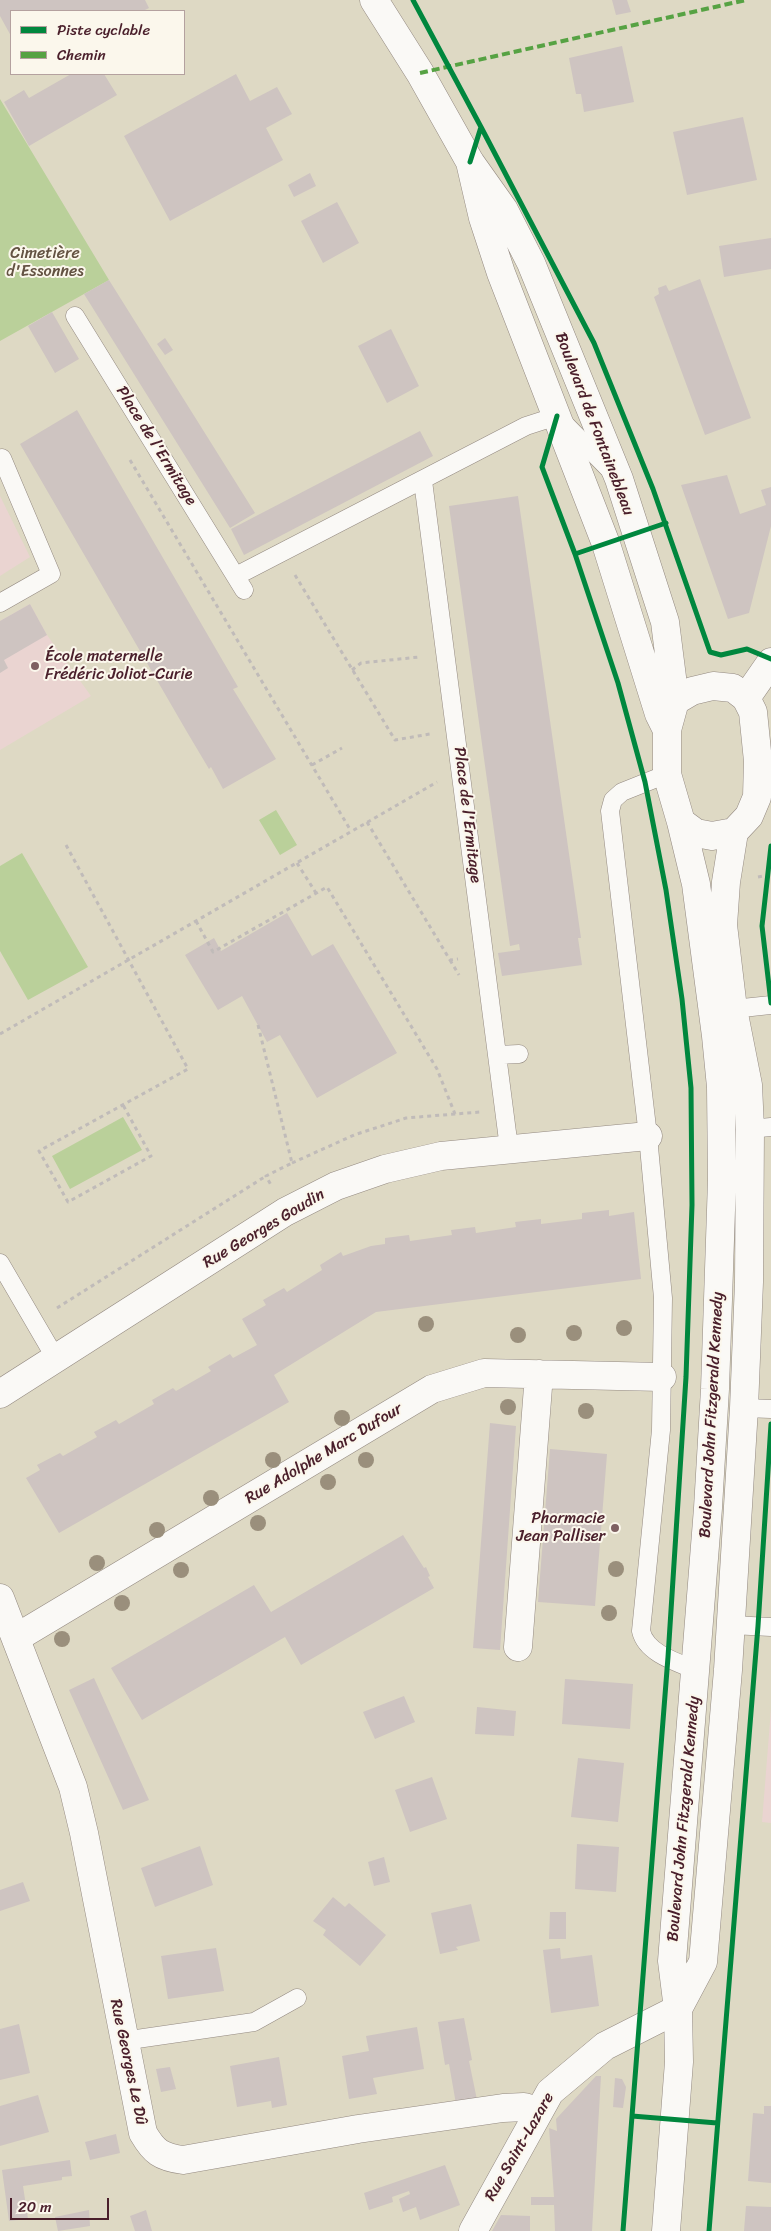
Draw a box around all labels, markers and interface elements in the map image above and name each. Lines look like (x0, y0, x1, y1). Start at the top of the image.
legend (10, 10, 185, 75)
text: Piste cyclable (57, 17, 150, 43)
text: Chemin (57, 42, 106, 68)
park label: Cimetière d'Essonnes (6, 244, 84, 282)
street label: Boulevard de Fontainebleau (550, 330, 638, 518)
street label: Place de l'Ermitage (112, 383, 200, 509)
place label: École maternelle Frédéric Joliot-Curie (45, 647, 192, 685)
marker: École maternelle Frédéric Joliot-Curie (29, 660, 41, 672)
street label: Place de l'Ermitage (449, 746, 485, 884)
street label: Rue Georges Goudin (200, 1185, 328, 1273)
street label: Boulevard John Fitzgerald Kennedy (696, 1291, 728, 1539)
street label: Rue Adolphe Marc Dufour (242, 1399, 406, 1509)
place label: Pharmacie Jean Palliser (516, 1509, 605, 1547)
marker: Pharmacie Jean Palliser (609, 1522, 621, 1534)
street label: Boulevard John Fitzgerald Kennedy (664, 1695, 704, 1943)
street label: Rue Georges Le Dû (105, 1997, 151, 2127)
street label: Rue Saint-Lazare (481, 2089, 559, 2205)
scale bar (12, 2188, 111, 2220)
text: 20 m (18, 2194, 52, 2220)

